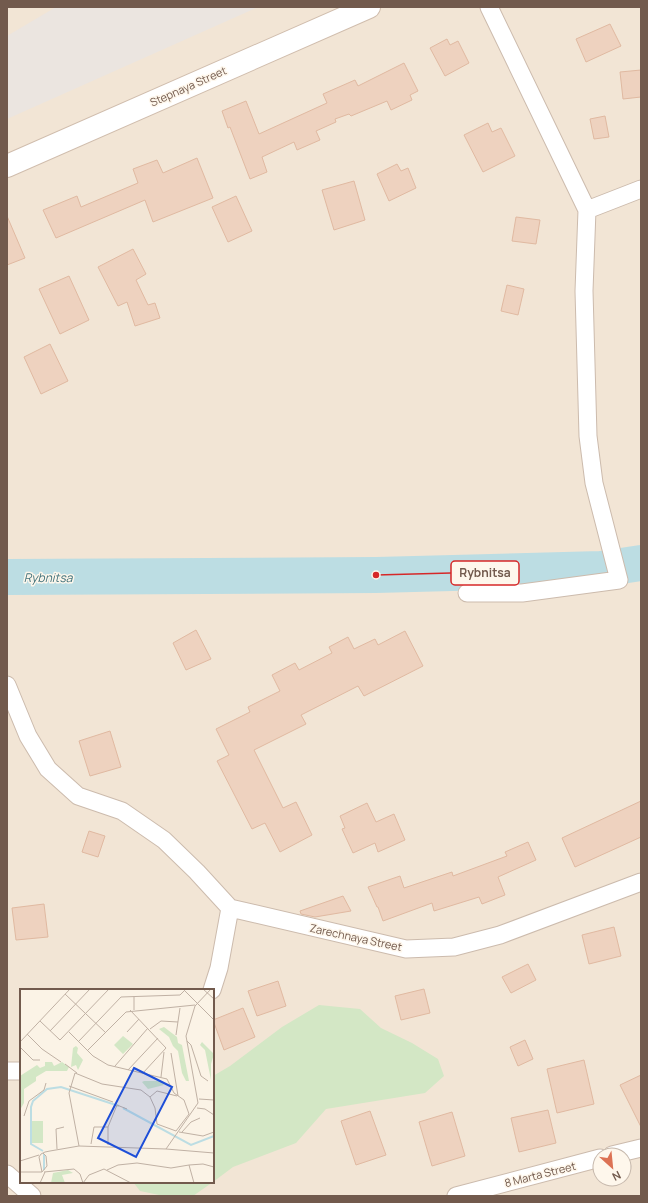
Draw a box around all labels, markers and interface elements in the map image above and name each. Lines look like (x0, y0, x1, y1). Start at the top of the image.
street label: Stepnaya Street (147, 62, 229, 110)
callout: Rybnitsa (451, 561, 519, 585)
text: Rybnitsa (459, 564, 511, 581)
water label: Rybnitsa (24, 569, 74, 586)
street label: Zarechnaya Street (308, 920, 404, 954)
inset map (20, 989, 214, 1183)
north arrow (592, 1147, 632, 1187)
street label: 8 Marta Street (503, 1158, 577, 1190)
text: N (610, 1168, 624, 1185)

